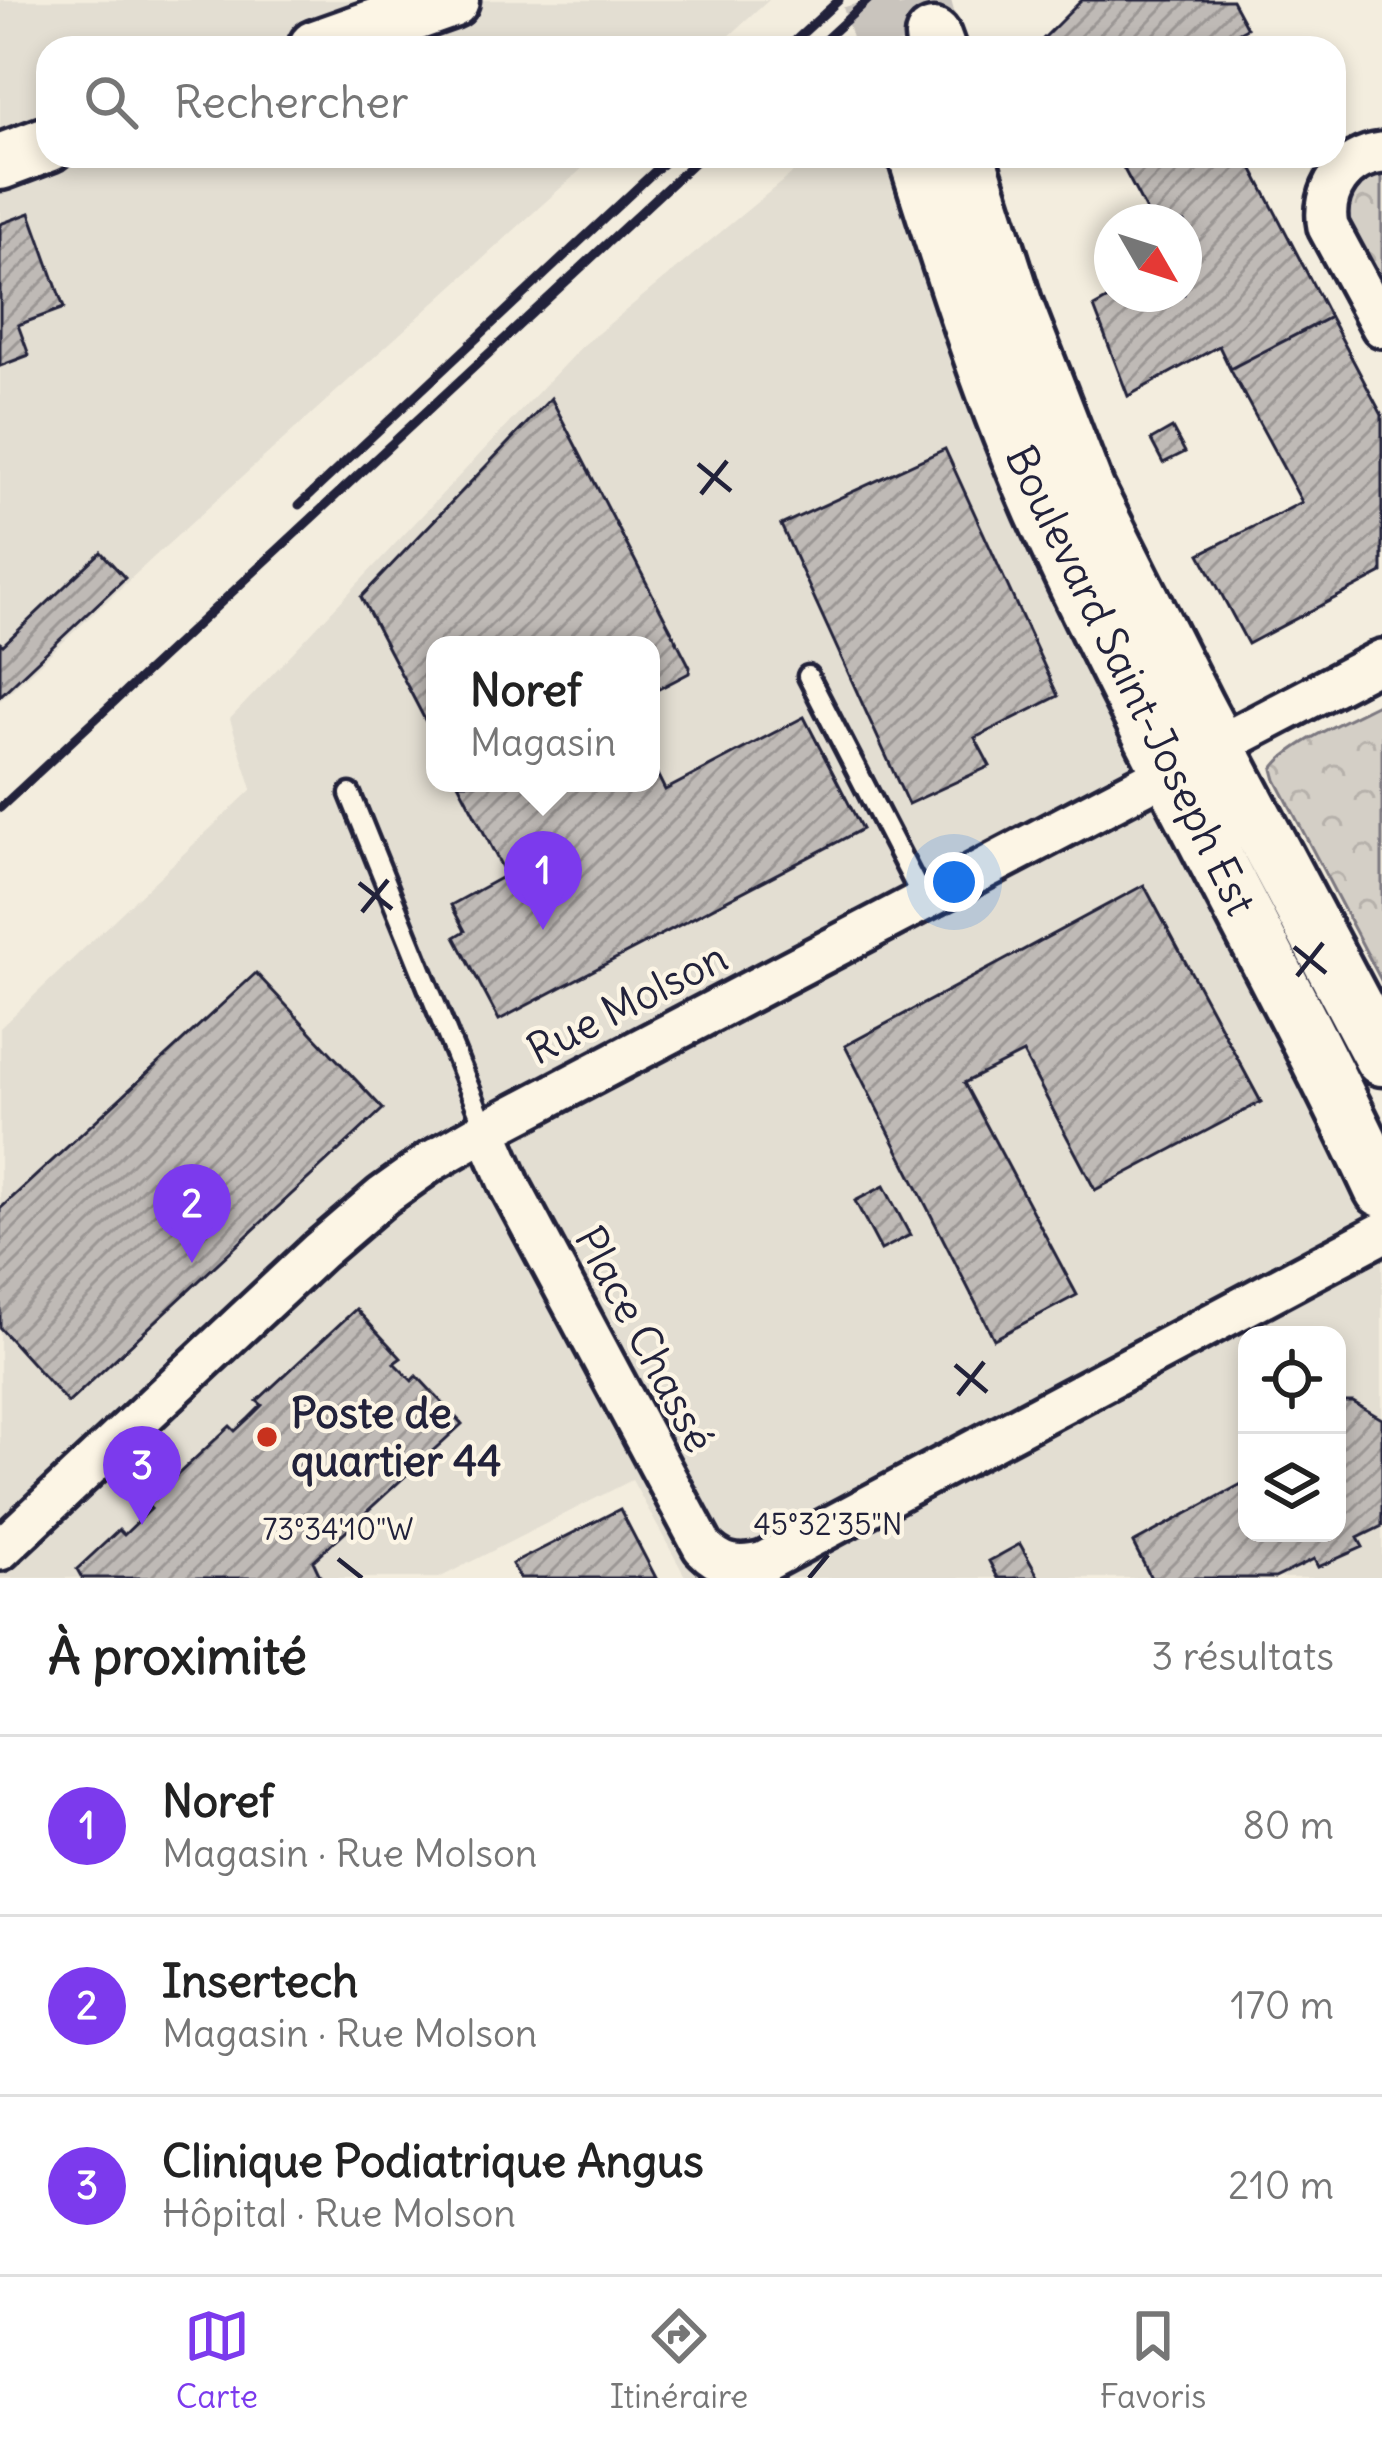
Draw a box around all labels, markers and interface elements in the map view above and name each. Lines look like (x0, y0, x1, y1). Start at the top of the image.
search box (36, 36, 1346, 168)
icon: search (78, 69, 144, 135)
text: Rechercher (174, 74, 409, 130)
north arrow (1094, 204, 1202, 312)
street label: Boulevard Saint-Joseph Est (995, 437, 1267, 923)
popup (426, 636, 660, 792)
text: Noref (470, 662, 582, 718)
text: Magasin (470, 718, 616, 767)
pin: 1 (504, 831, 582, 930)
your location (924, 852, 984, 912)
street label: Rue Molson (518, 931, 736, 1075)
pin: 2 (153, 1164, 231, 1263)
street label: Place Chassé (564, 1217, 726, 1461)
map controls (1238, 1326, 1346, 1542)
button: locate (1238, 1326, 1346, 1434)
place label: Poste de quartier 44 (291, 1387, 502, 1487)
marker: Poste de quartier 44 (254, 1424, 280, 1450)
pin: 3 (103, 1426, 181, 1525)
button: layers (1238, 1434, 1346, 1542)
text: 45°32'35"N (753, 1505, 903, 1543)
text: 73°34'10"W (262, 1510, 414, 1548)
text: À proximité (48, 1624, 307, 1688)
text: 3 résultats (1151, 1632, 1334, 1681)
text: Noref (162, 1773, 274, 1829)
text: 1 (79, 1801, 95, 1850)
text: 80 m (1242, 1801, 1334, 1850)
text: Magasin · Rue Molson (162, 1829, 537, 1878)
text: Insertech (162, 1953, 358, 2009)
text: 2 (76, 1981, 98, 2030)
text: 170 m (1230, 1981, 1334, 2030)
text: Magasin · Rue Molson (162, 2009, 537, 2058)
text: Clinique Podiatrique Angus (162, 2133, 704, 2189)
text: 3 (76, 2161, 98, 2210)
text: 210 m (1228, 2161, 1334, 2210)
text: Hôpital · Rue Molson (162, 2189, 516, 2238)
tab: Carte (176, 2303, 258, 2417)
tab: Itinéraire (610, 2303, 748, 2417)
tab: Favoris (1100, 2303, 1206, 2417)

